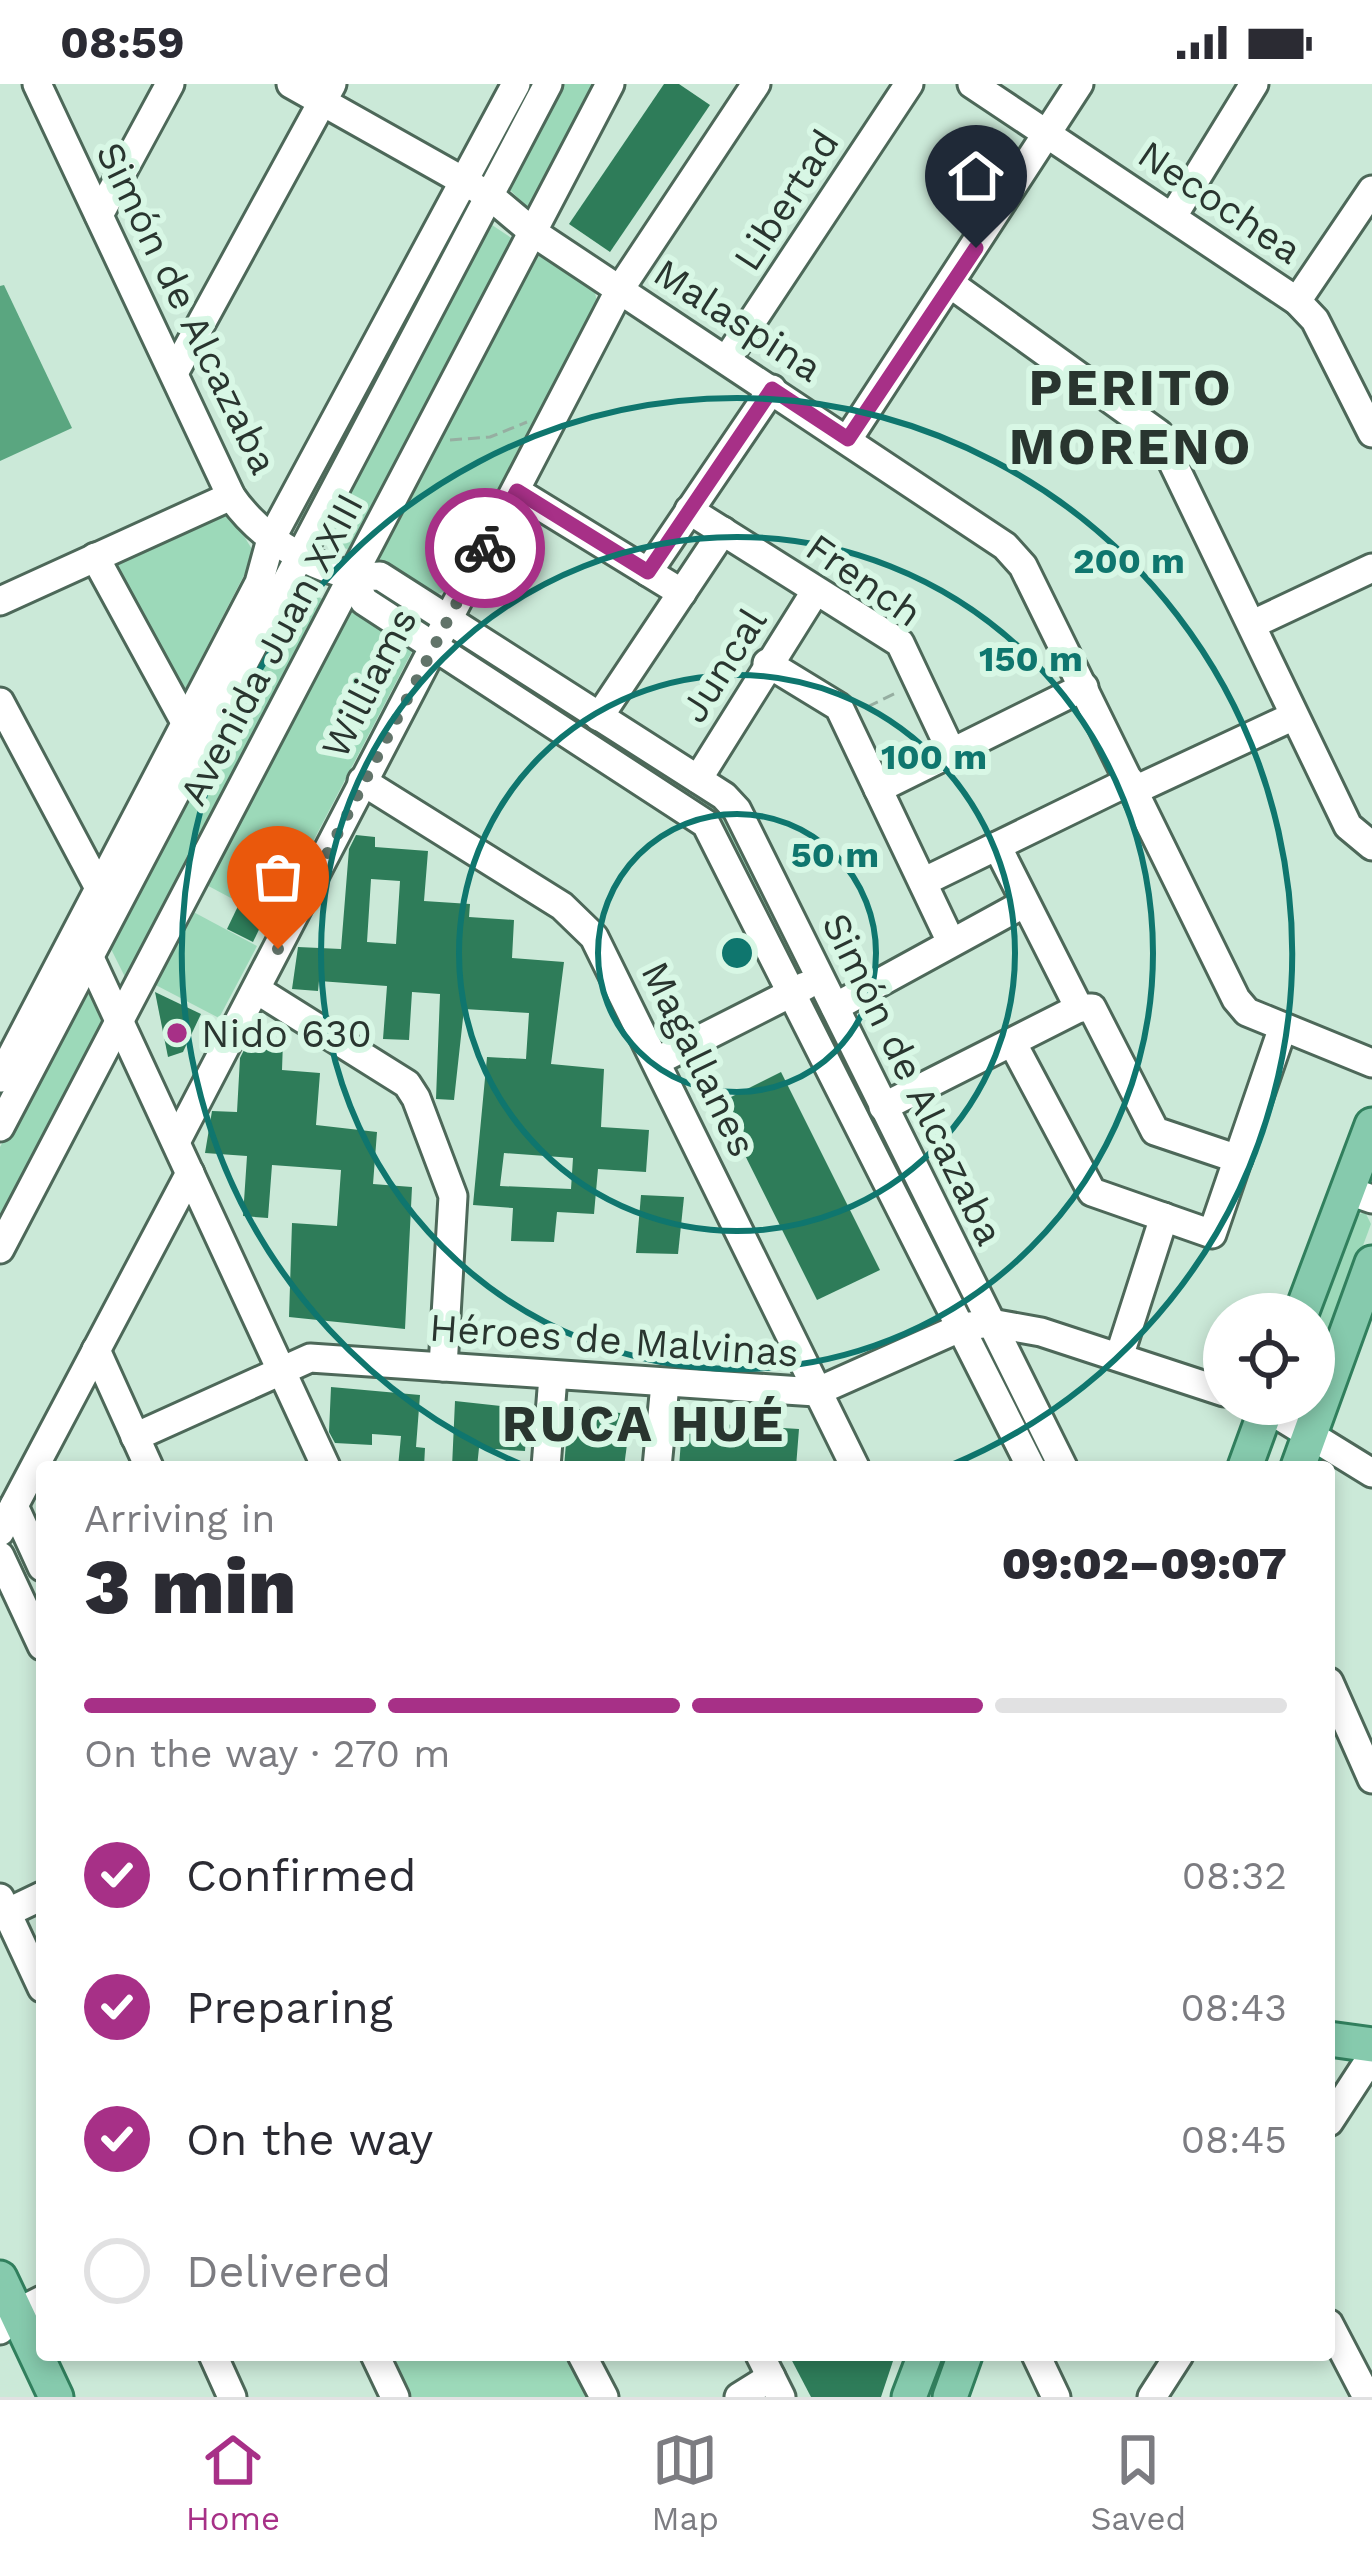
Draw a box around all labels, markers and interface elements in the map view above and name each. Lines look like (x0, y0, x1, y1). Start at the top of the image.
text: 08:59 (60, 16, 185, 69)
street label: Libertad (724, 121, 848, 279)
pin (925, 125, 1027, 248)
street label: Necochea (1130, 131, 1310, 273)
street label: Simón de Alcazaba (87, 135, 287, 481)
icon: home (943, 143, 1009, 209)
street label: Malaspina (646, 249, 830, 391)
district label: PERITO MORENO (1009, 358, 1253, 476)
street label: Avenida Juan XXIII (170, 486, 372, 812)
courier (425, 488, 545, 608)
icon: bike (452, 515, 518, 581)
street label: French (798, 524, 930, 636)
text: 200 m (1073, 540, 1185, 582)
street label: Juncal (671, 600, 775, 730)
street label: Williams (312, 601, 426, 765)
text: 150 m (979, 638, 1083, 680)
text: 100 m (881, 736, 987, 778)
pin (227, 826, 329, 949)
text: 50 m (791, 834, 879, 876)
icon: bag (245, 844, 311, 910)
street label: Simón de Alcazaba (813, 906, 1013, 1252)
centre of rings (716, 932, 758, 974)
street label: Magallanes (633, 954, 765, 1164)
place label: Nido 630 (201, 1011, 372, 1056)
marker: Nido 630 (164, 1020, 190, 1046)
map controls (1203, 1293, 1335, 1425)
button: locate (1203, 1293, 1335, 1425)
street label: Héroes de Malvinas (428, 1305, 800, 1375)
district label: RUCA HUÉ (502, 1394, 786, 1453)
text: Arriving in (84, 1496, 275, 1541)
text: 09:02–09:07 (1002, 1537, 1287, 1590)
text: 3 min (84, 1540, 296, 1632)
text: On the way · 270 m (84, 1731, 451, 1776)
icon: check (84, 1842, 150, 1908)
text: Confirmed (186, 1849, 417, 1902)
text: 08:32 (1182, 1853, 1287, 1898)
icon: check (84, 1974, 150, 2040)
text: Preparing (186, 1981, 393, 2034)
text: 08:43 (1181, 1985, 1287, 2030)
icon: check (84, 2106, 150, 2172)
text: On the way (186, 2113, 433, 2166)
text: 08:45 (1181, 2117, 1287, 2162)
text: Delivered (186, 2245, 391, 2298)
tab: Home (186, 2427, 280, 2538)
tab: Map (652, 2427, 719, 2538)
tab: Saved (1090, 2427, 1186, 2538)

